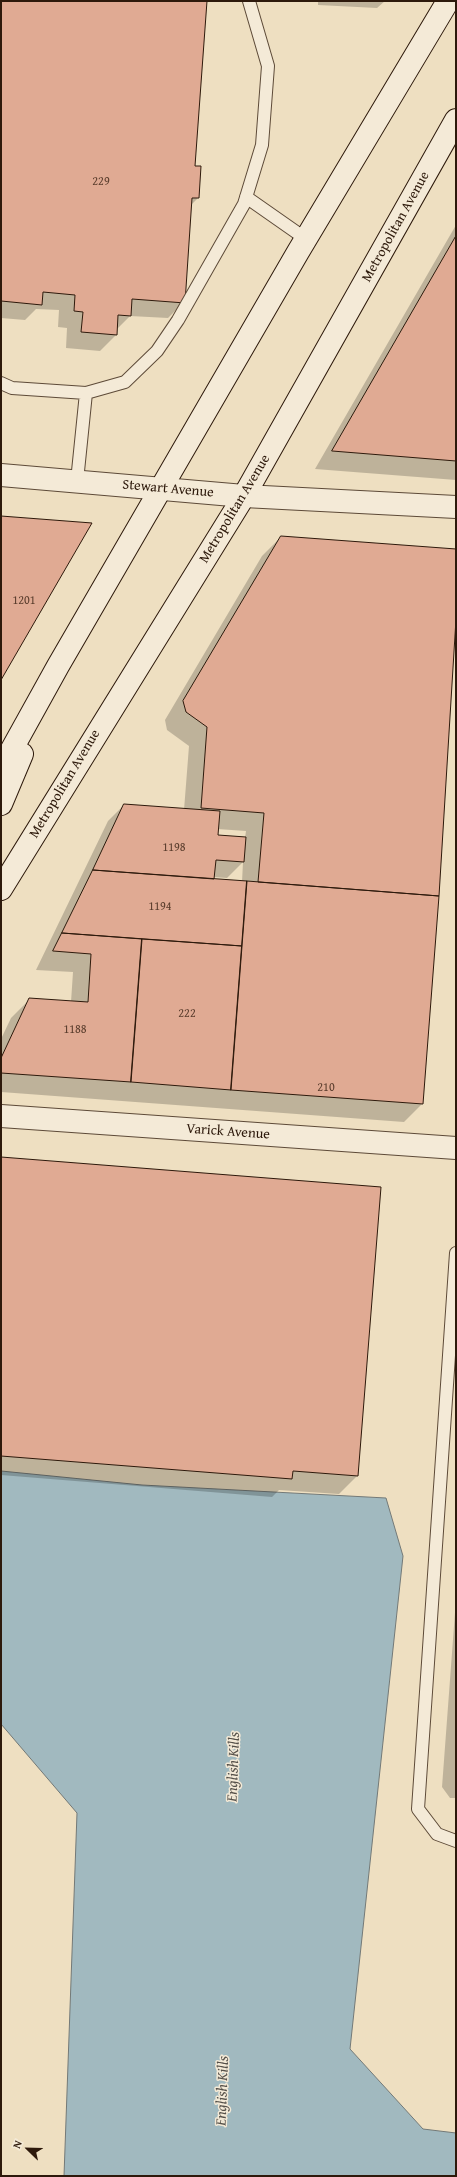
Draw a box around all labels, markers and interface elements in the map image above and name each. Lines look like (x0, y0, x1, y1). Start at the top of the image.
street label: Metropolitan Avenue (359, 169, 433, 285)
house number: 229 (92, 175, 110, 189)
street label: Metropolitan Avenue (196, 452, 274, 566)
street label: Stewart Avenue (122, 477, 214, 501)
house number: 1201 (12, 594, 36, 608)
street label: Metropolitan Avenue (26, 727, 104, 841)
house number: 1198 (162, 841, 186, 855)
house number: 1194 (148, 900, 172, 914)
house number: 222 (178, 1007, 196, 1021)
house number: 1188 (63, 1023, 87, 1037)
house number: 210 (317, 1081, 335, 1095)
street label: Varick Avenue (186, 1121, 270, 1143)
water label: English Kills (224, 1732, 244, 1802)
water label: English Kills (213, 2056, 233, 2126)
north arrow (8, 2129, 48, 2169)
text: N (8, 2138, 26, 2151)

